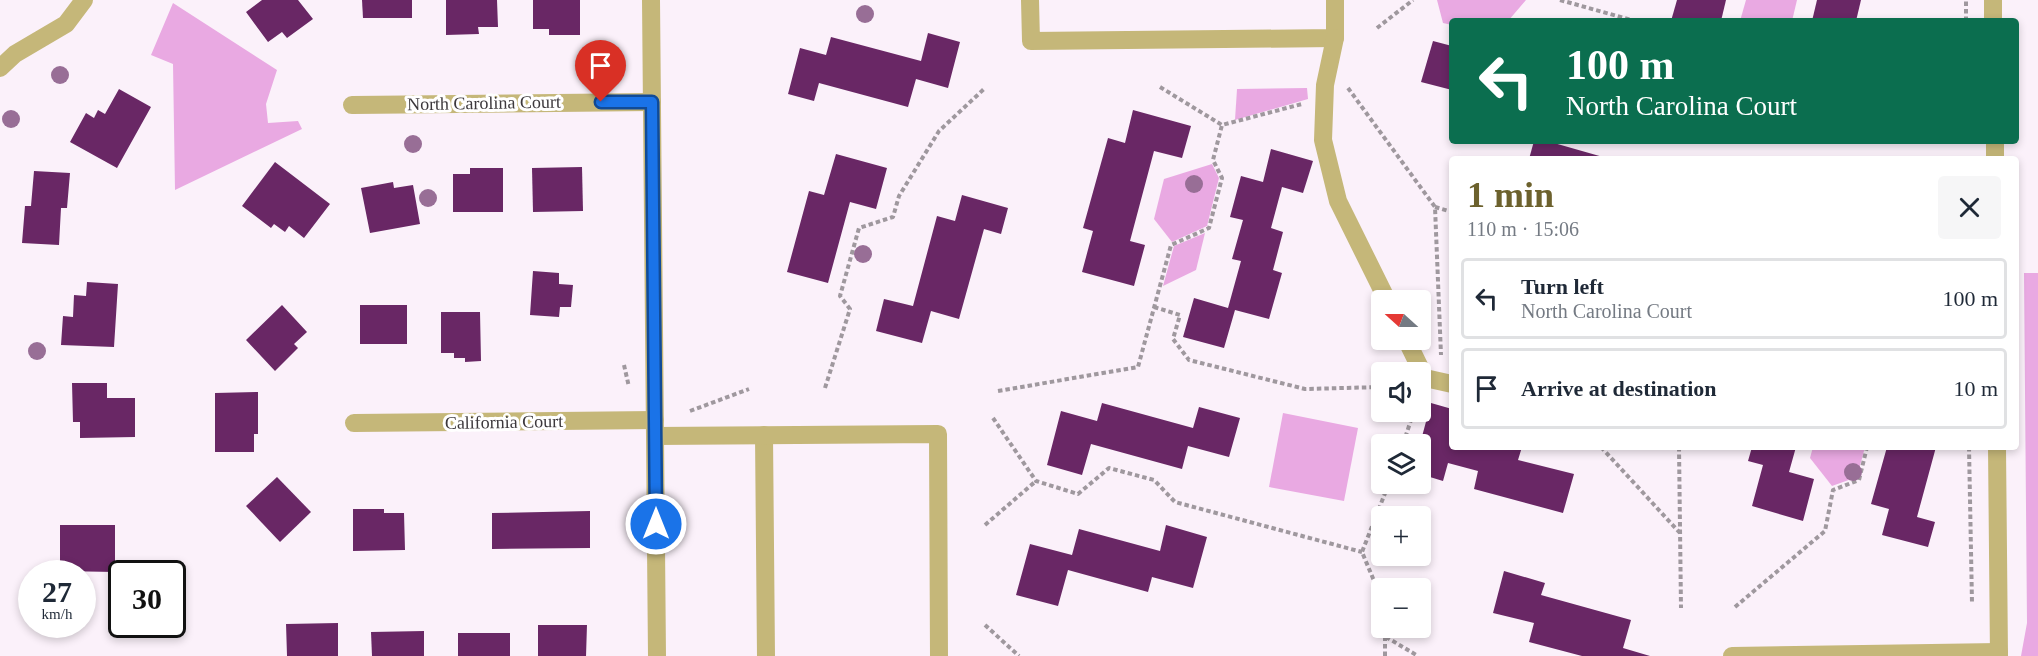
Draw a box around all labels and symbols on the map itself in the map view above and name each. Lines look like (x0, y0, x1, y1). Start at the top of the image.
pin (575, 40, 626, 102)
street label: North Carolina Court (407, 92, 561, 114)
north arrow (1371, 290, 1431, 350)
street label: California Court (445, 411, 563, 433)
position arrow (624, 492, 688, 556)
speed limit sign: 30 (108, 560, 186, 638)

